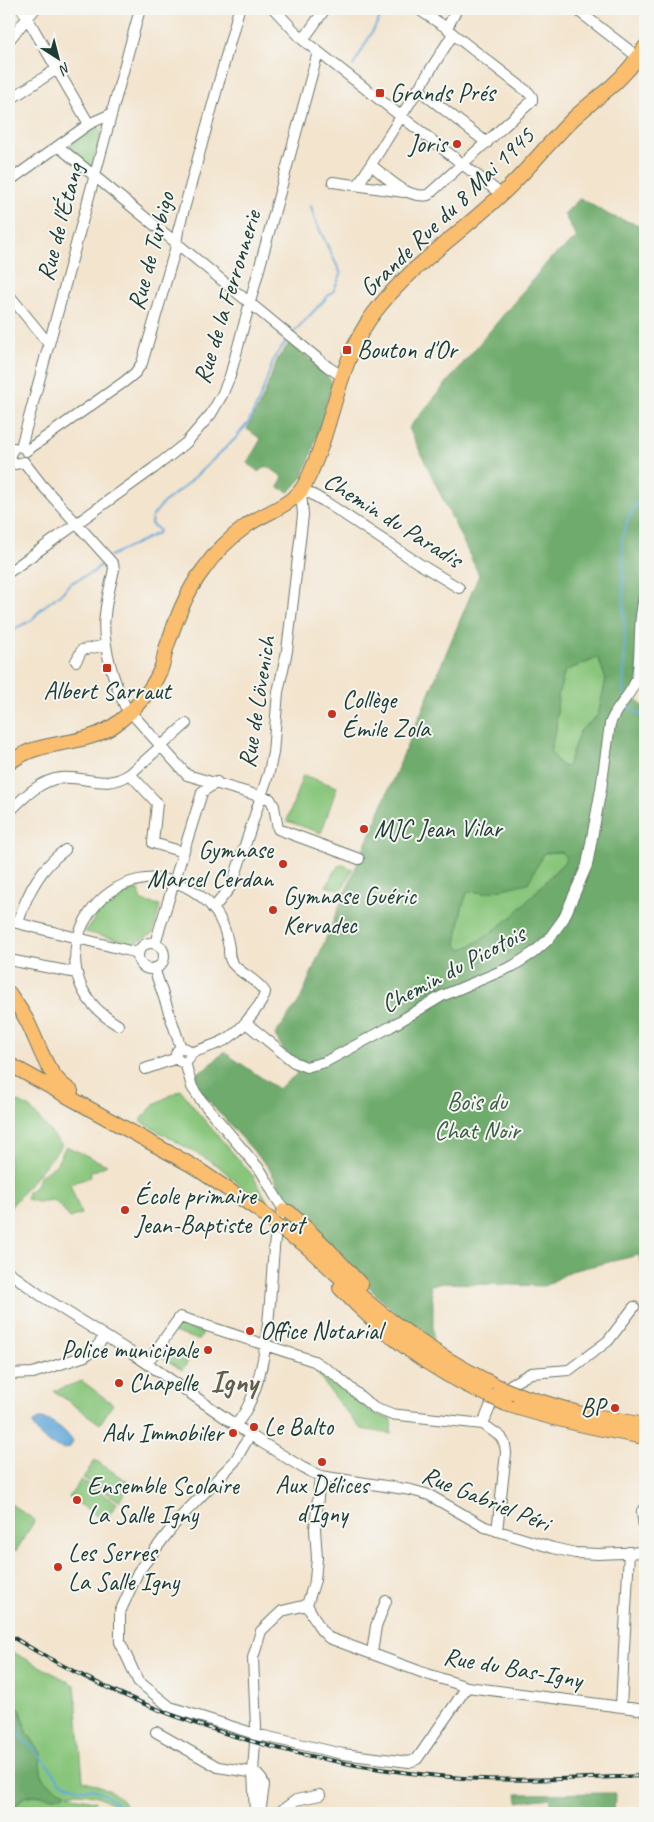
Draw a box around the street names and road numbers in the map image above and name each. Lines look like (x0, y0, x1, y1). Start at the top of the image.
street label: Grande Rue du 8 Mai 1945 (353, 119, 542, 304)
street label: Rue de l'Étang (29, 158, 92, 284)
street label: Rue de Turbigo (120, 187, 182, 313)
street label: Rue de la Ferronnerie (185, 205, 269, 388)
street label: Chemin du Paradis (318, 465, 470, 577)
street label: Rue de Lövenich (231, 633, 283, 770)
street label: Chemin du Picotois (376, 917, 533, 1020)
street label: Rue Gabriel Péri (417, 1459, 558, 1540)
street label: Rue du Bas-Igny (441, 1640, 587, 1696)

